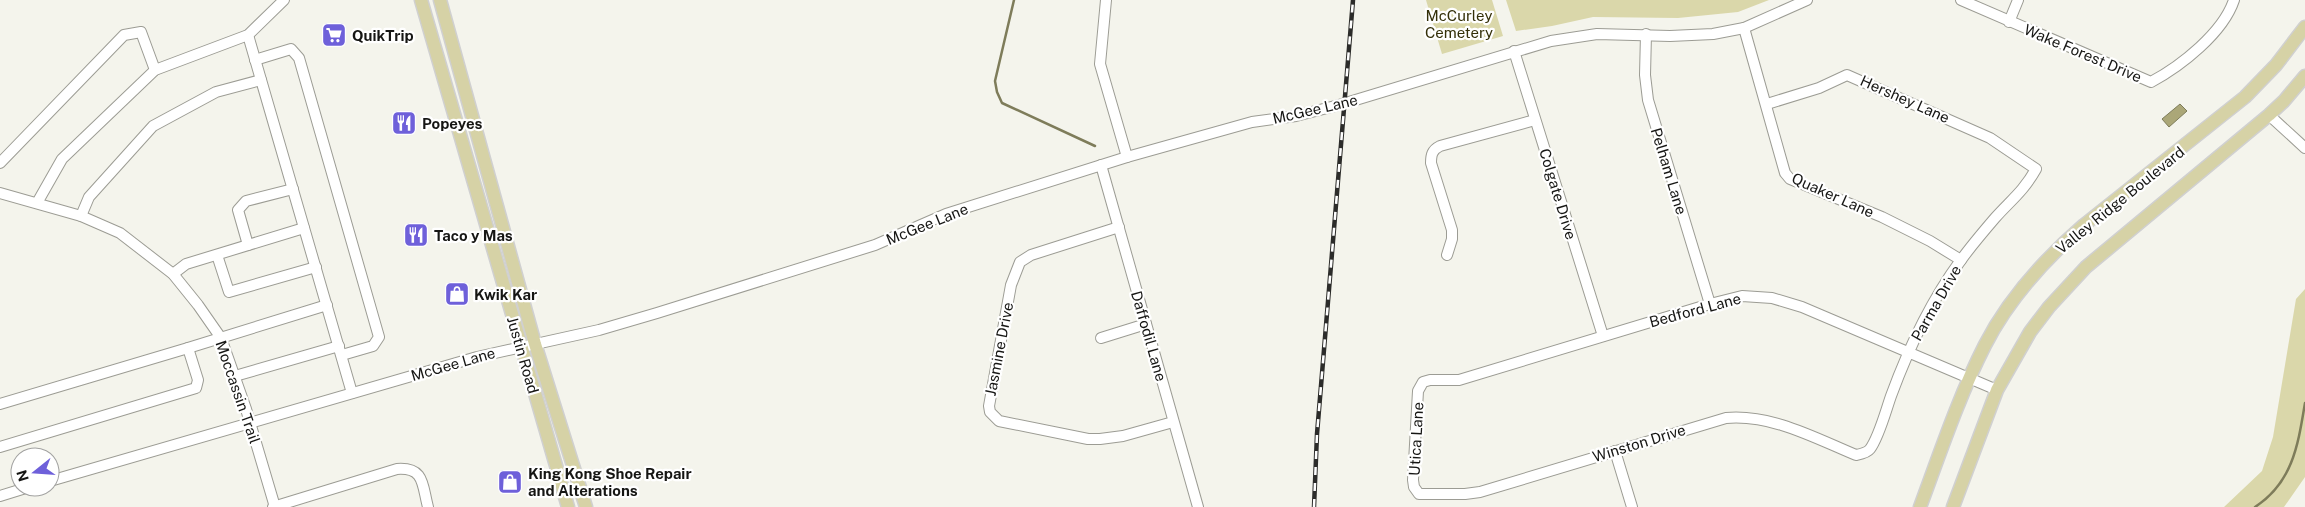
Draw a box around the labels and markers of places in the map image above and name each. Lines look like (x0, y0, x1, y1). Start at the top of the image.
supermarket icon: QuikTrip (321, 22, 347, 48)
place label: QuikTrip (352, 27, 414, 44)
restaurant icon: Popeyes (391, 110, 417, 136)
place label: Popeyes (422, 115, 483, 132)
restaurant icon: Taco y Mas (403, 222, 429, 248)
place label: Taco y Mas (434, 227, 513, 244)
shop icon: Kwik Kar (444, 281, 470, 307)
place label: Kwik Kar (474, 286, 537, 303)
place label: King Kong Shoe Repair and Alterations (528, 465, 692, 499)
shop icon: King Kong Shoe Repair and Alterations (497, 469, 523, 495)

